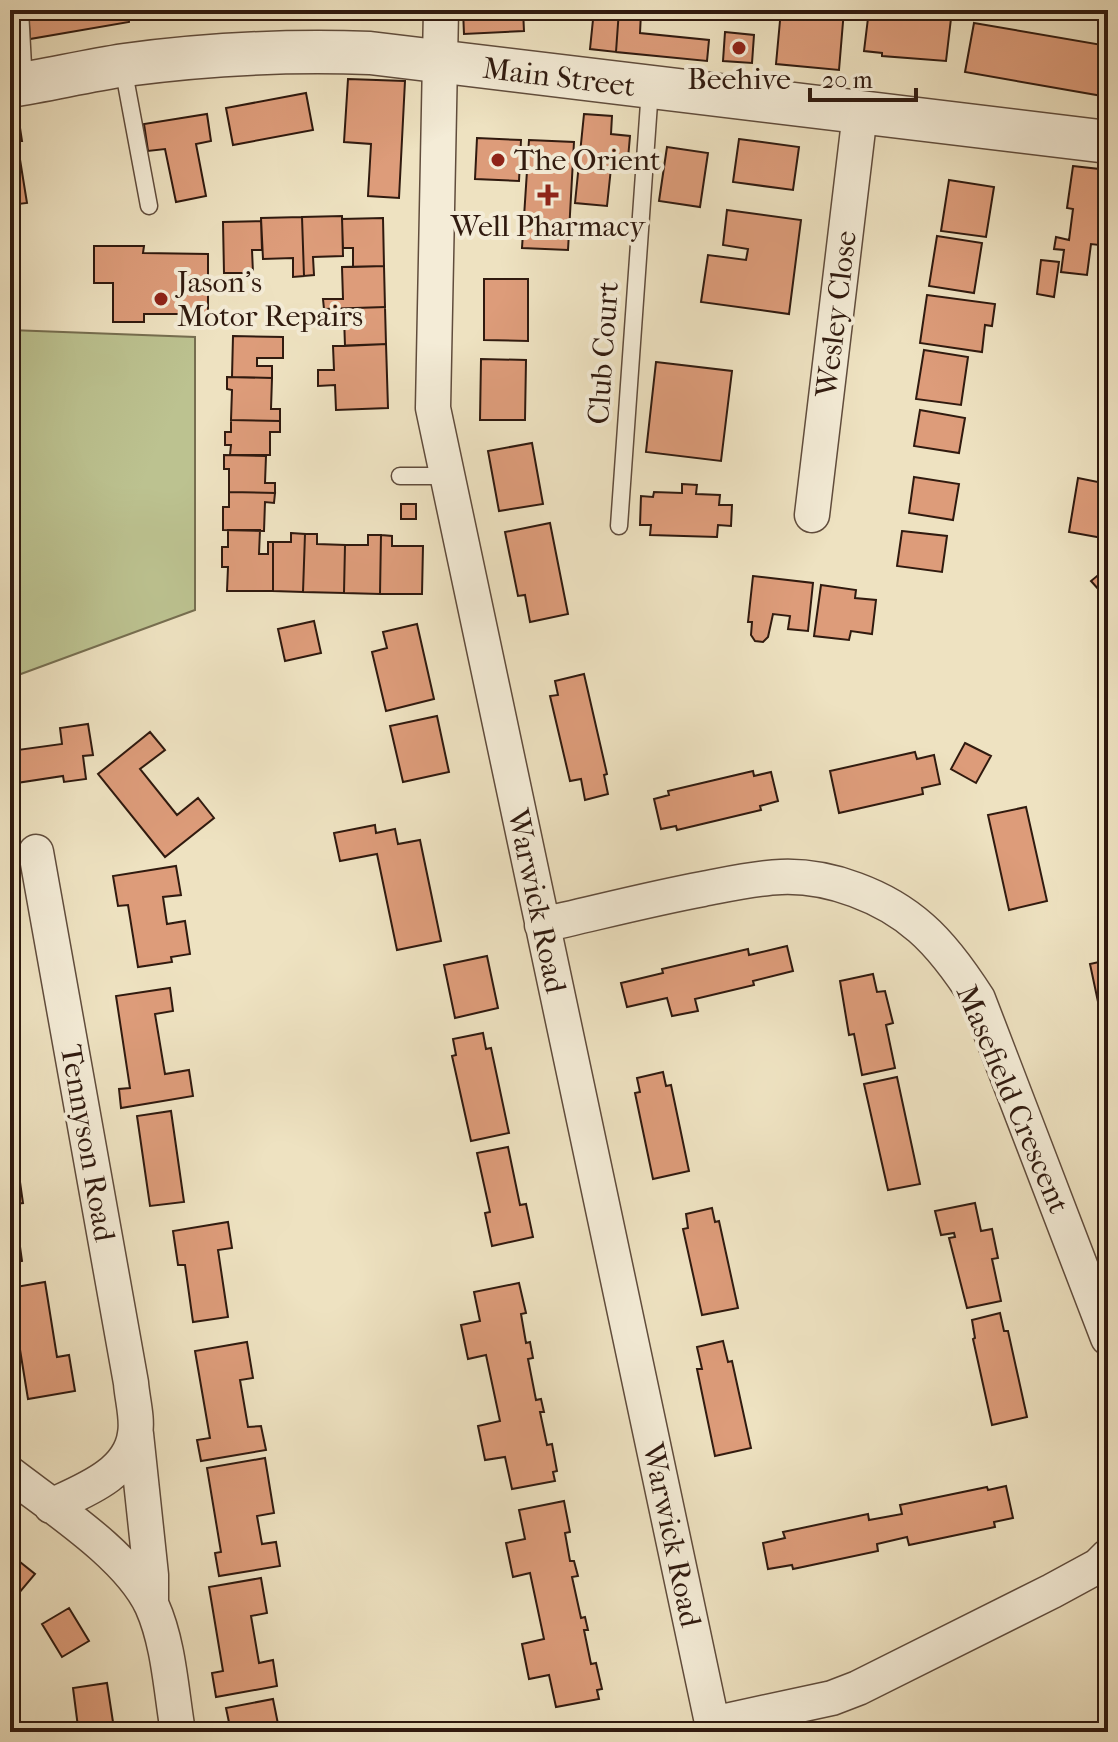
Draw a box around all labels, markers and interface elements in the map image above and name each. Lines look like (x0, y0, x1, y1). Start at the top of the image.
marker: Beehive (730, 39, 748, 57)
street label: Main Street (481, 51, 637, 104)
scale bar (810, 52, 916, 102)
place label: Beehive (687, 62, 791, 97)
text: 20 m (822, 66, 873, 94)
place label: The Orient (514, 143, 661, 178)
marker: The Orient (489, 151, 507, 169)
marker: Well Pharmacy (539, 186, 557, 204)
place label: Well Pharmacy (450, 209, 646, 244)
street label: Wesley Close (809, 229, 864, 400)
place label: Jason's Motor Repairs (175, 265, 363, 334)
street label: Club Court (581, 280, 626, 426)
marker: Jason's Motor Repairs (152, 290, 170, 308)
street label: Warwick Road (500, 805, 573, 997)
street label: Masefield Crescent (949, 980, 1076, 1219)
street label: Tennyson Road (53, 1042, 122, 1245)
street label: Warwick Road (635, 1439, 708, 1631)

